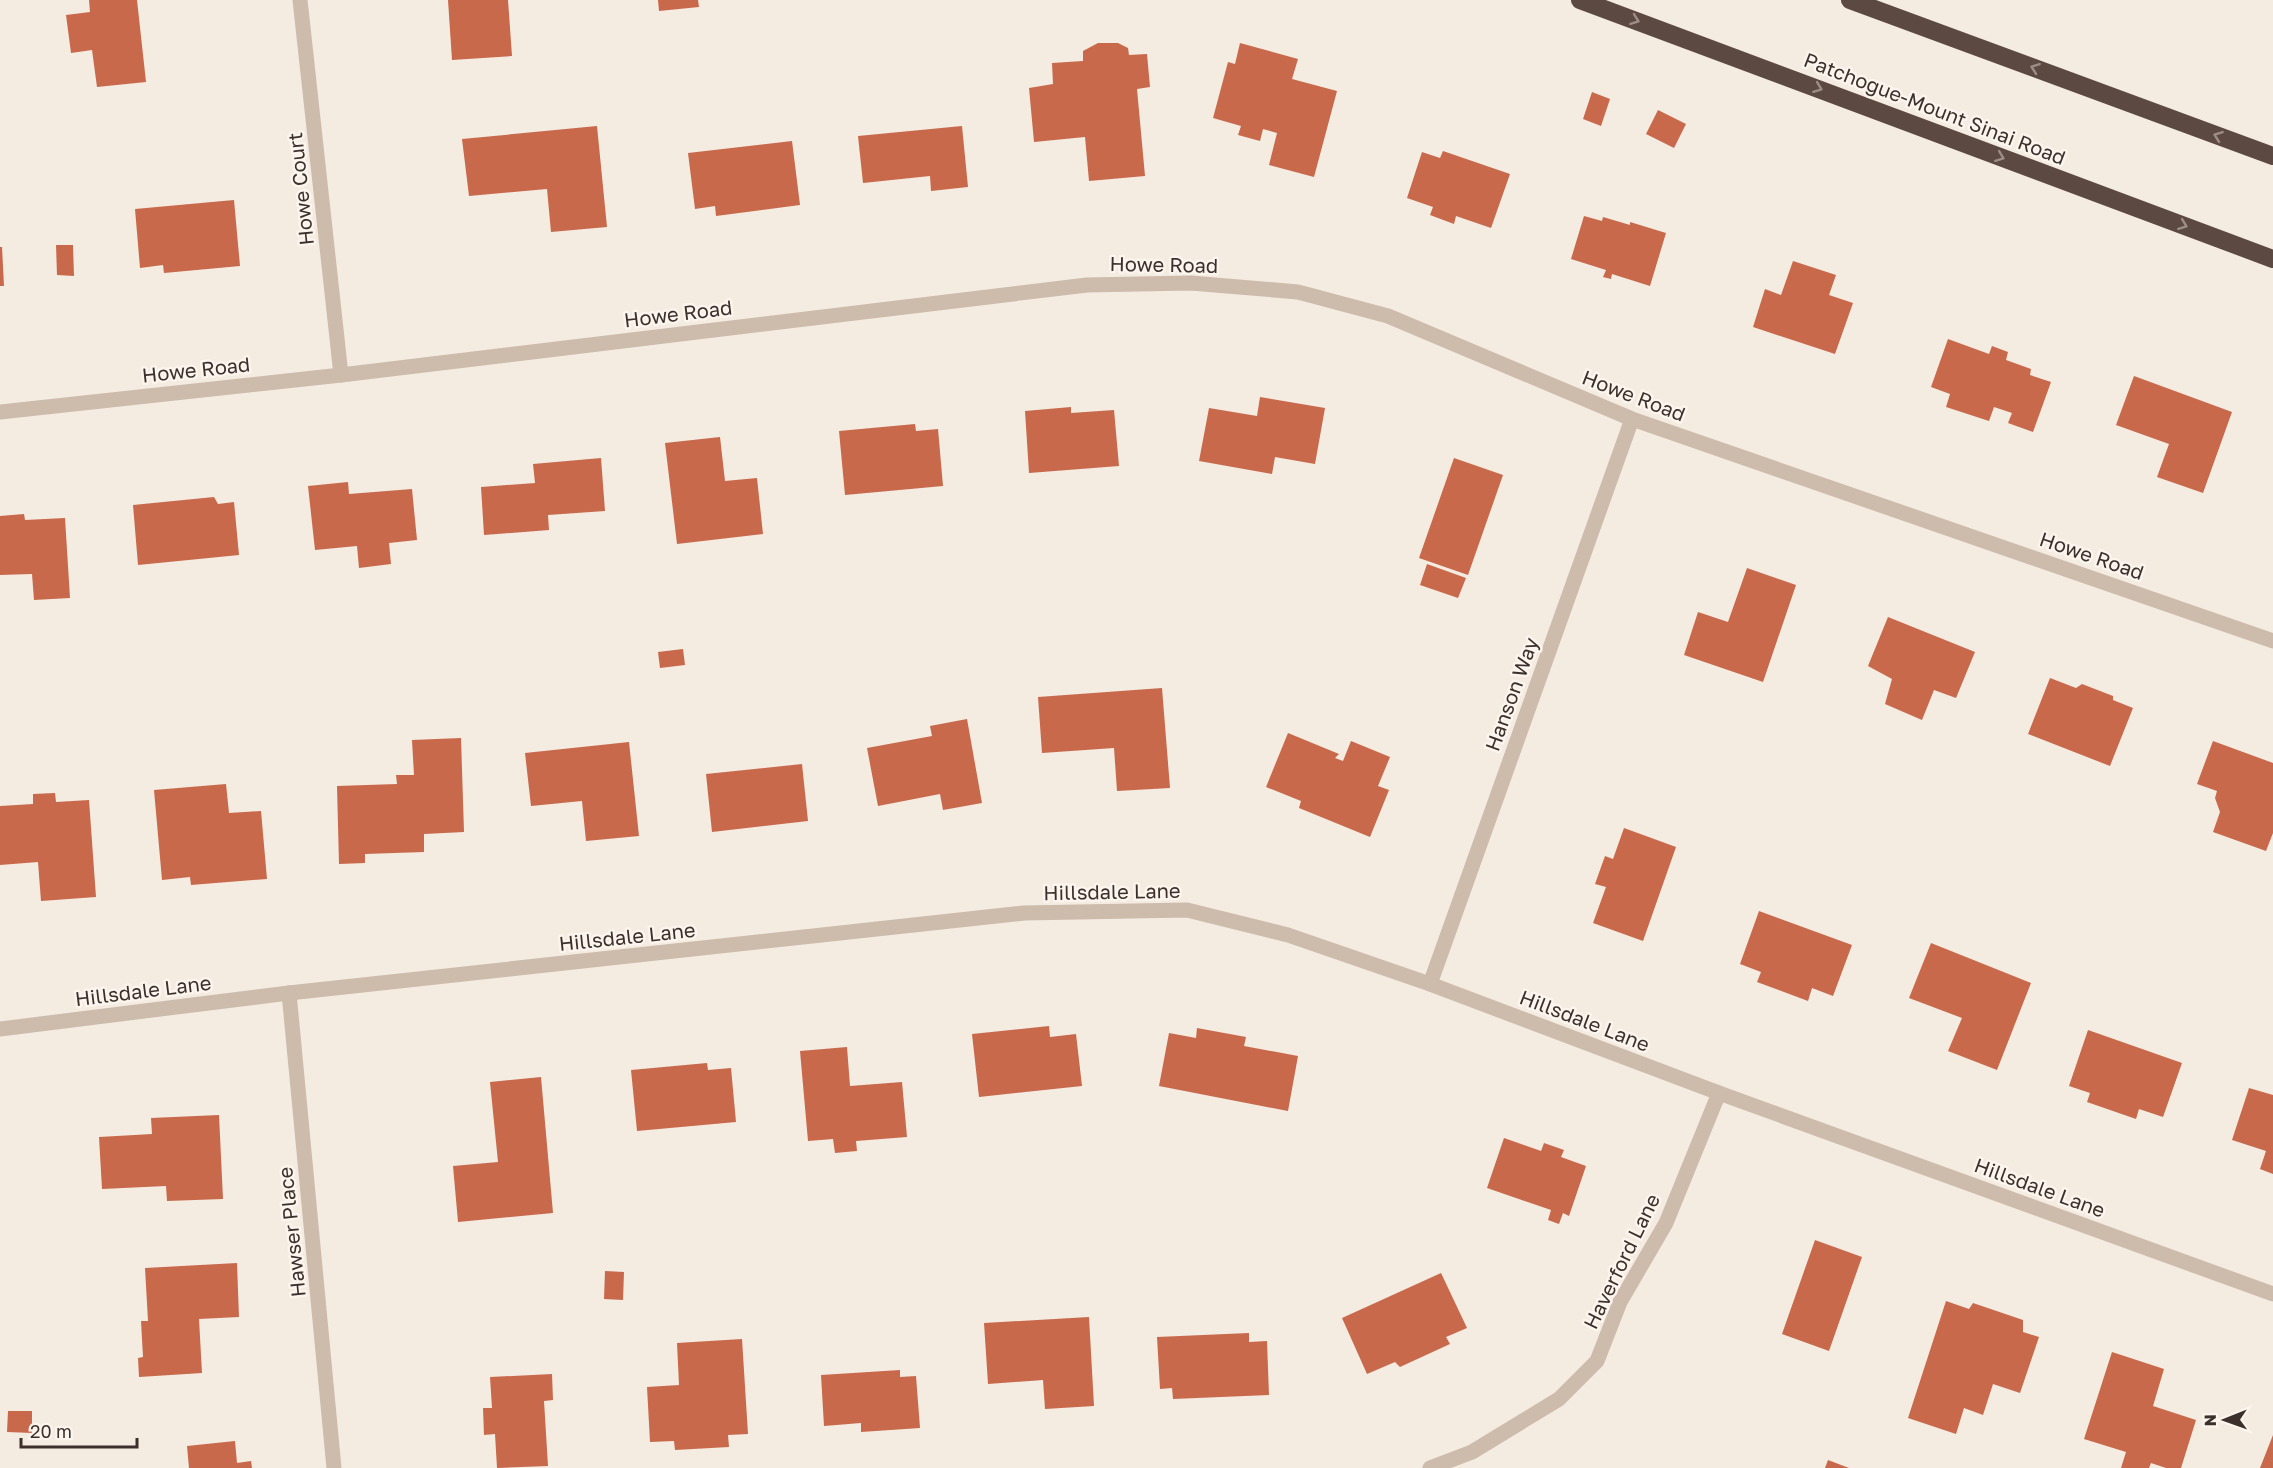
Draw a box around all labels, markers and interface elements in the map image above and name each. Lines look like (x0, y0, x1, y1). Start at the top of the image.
one-way arrow (1629, 13, 1640, 26)
street label: Patchogue-Mount Sinai Road (1801, 47, 2069, 169)
one-way arrow (2030, 63, 2041, 76)
one-way arrow (1812, 81, 1823, 93)
street label: Howe Court (282, 131, 318, 247)
one-way arrow (2213, 131, 2224, 143)
one-way arrow (1995, 149, 2005, 162)
one-way arrow (2177, 218, 2188, 230)
street label: Howe Road (1109, 251, 1219, 277)
street label: Howe Road (623, 294, 733, 332)
street label: Howe Road (141, 351, 251, 387)
street label: Howe Road (1579, 364, 1689, 426)
street label: Howe Road (2037, 526, 2147, 584)
street label: Hanson Way (1479, 634, 1543, 754)
street label: Hillsdale Lane (1043, 878, 1181, 904)
street label: Hillsdale Lane (558, 917, 696, 955)
street label: Hillsdale Lane (73, 970, 213, 1010)
street label: Hillsdale Lane (1517, 984, 1653, 1056)
street label: Hillsdale Lane (1971, 1152, 2109, 1222)
street label: Hawser Place (272, 1166, 310, 1298)
street label: Haverford Lane (1578, 1189, 1664, 1333)
north arrow (2195, 1390, 2255, 1450)
scale bar (21, 1411, 136, 1449)
text: N (2200, 1414, 2220, 1427)
text: 20 m (30, 1420, 72, 1442)

